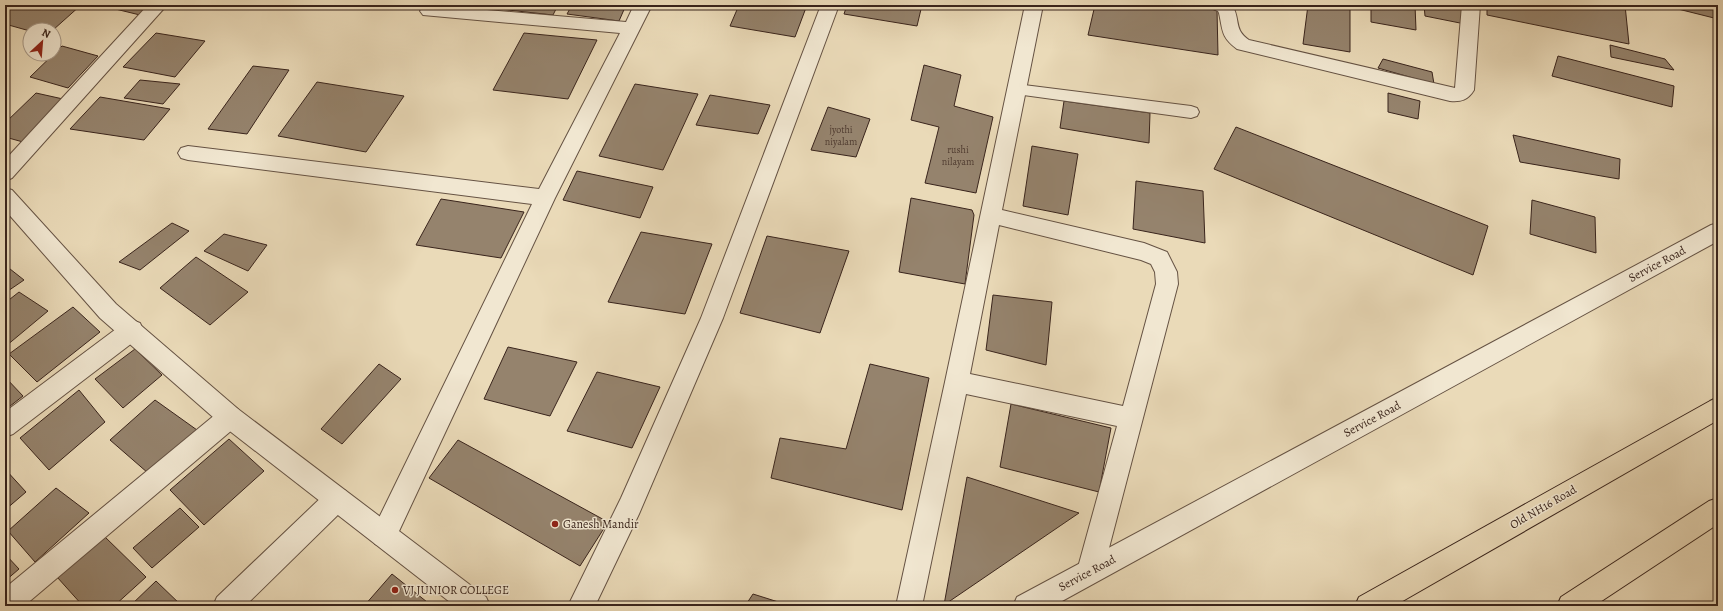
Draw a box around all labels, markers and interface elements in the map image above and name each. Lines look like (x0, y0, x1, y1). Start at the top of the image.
north arrow (22, 22, 62, 62)
text: N (39, 25, 53, 42)
house number: jyothi niyalam (825, 123, 858, 148)
house number: rushi nilayam (942, 143, 975, 168)
street label: Service Road (1626, 242, 1689, 286)
street label: Service Road (1341, 397, 1404, 441)
street label: Old NH16 Road (1507, 481, 1580, 533)
place label: Ganesh Mandir (563, 516, 639, 532)
marker: Ganesh Mandir (550, 519, 560, 529)
street label: Service Road (1056, 551, 1119, 595)
place label: VJ JUNIOR COLLEGE (402, 582, 509, 598)
marker: VJ JUNIOR COLLEGE (390, 585, 400, 595)

